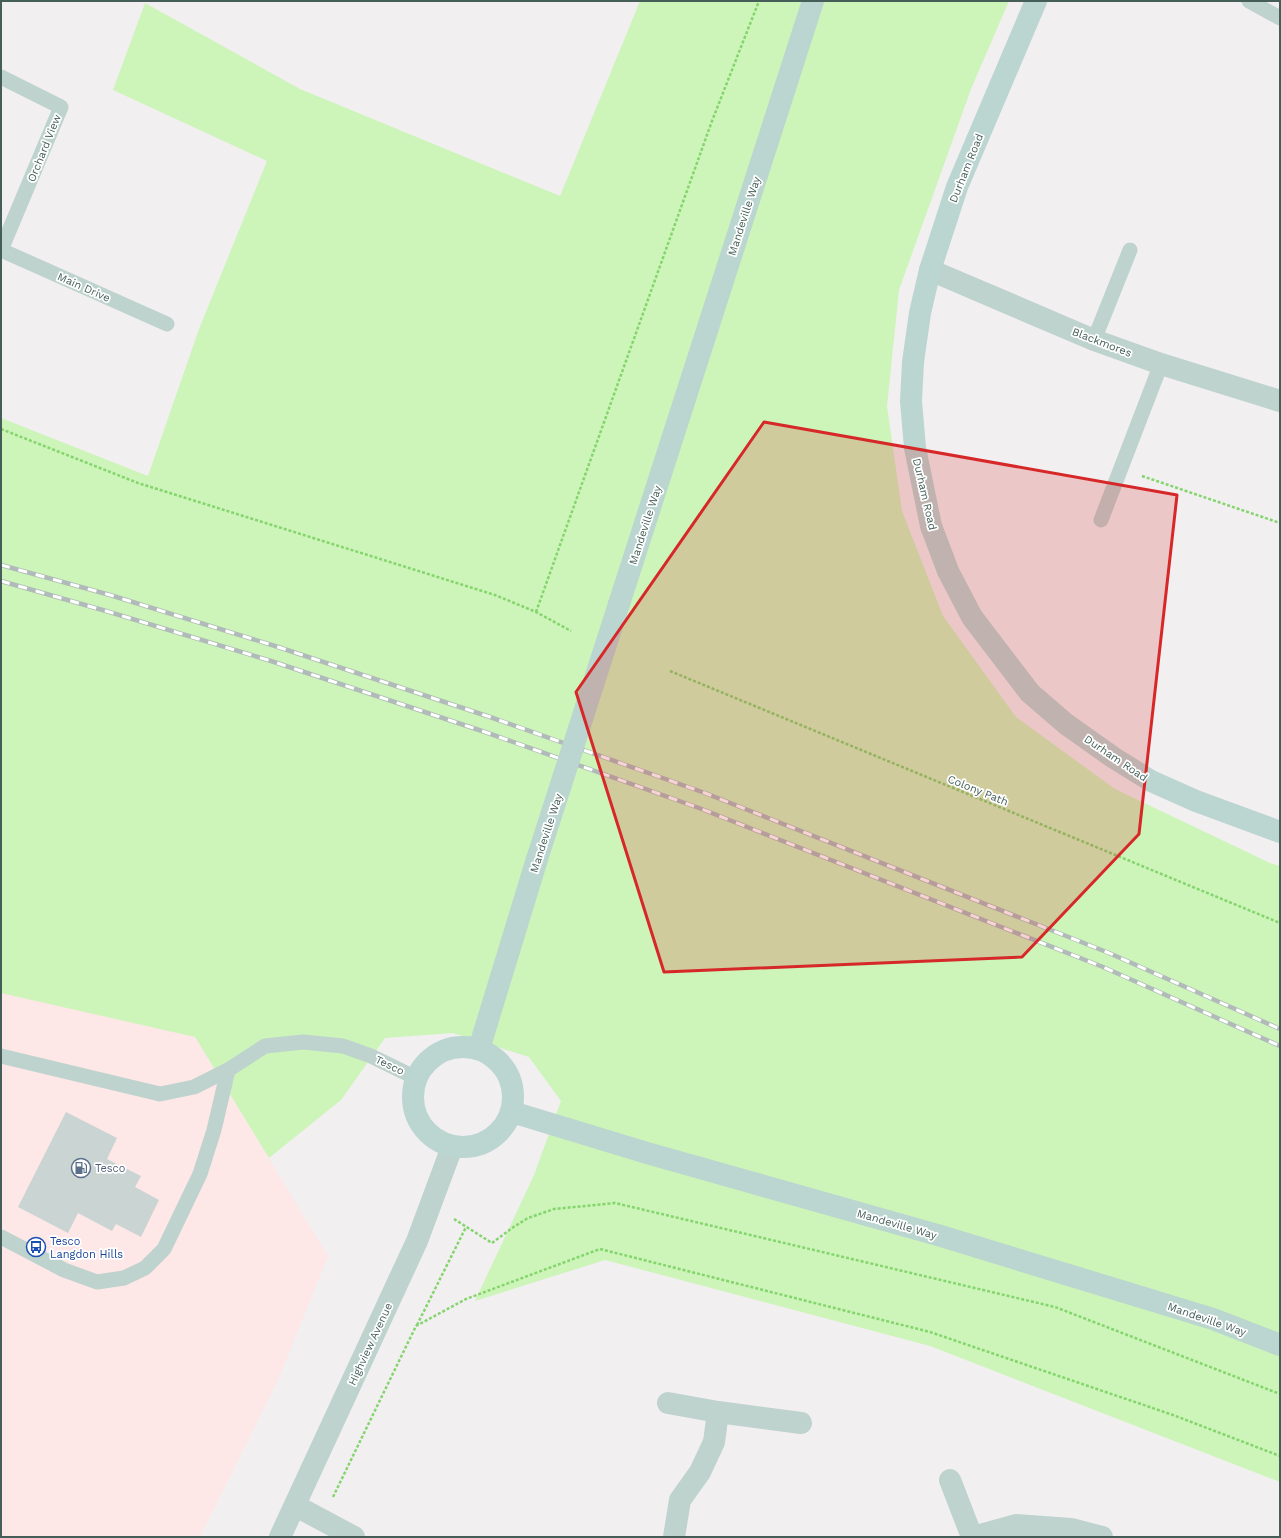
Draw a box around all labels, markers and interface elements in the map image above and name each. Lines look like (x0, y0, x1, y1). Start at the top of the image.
street label: Orchard View (25, 112, 64, 184)
street label: Durham Road (947, 132, 986, 205)
street label: Mandeville Way (726, 175, 763, 257)
street label: Main Drive (55, 270, 112, 305)
street label: Blackmores (1070, 325, 1134, 360)
street label: Durham Road (910, 457, 939, 531)
street label: Mandeville Way (627, 484, 664, 566)
street label: Durham Road (1082, 733, 1150, 784)
street label: Colony Path (946, 772, 1010, 808)
street label: Mandeville Way (528, 792, 565, 874)
street label: Tesco (373, 1053, 406, 1078)
fuel station icon: Tesco (70, 1157, 92, 1179)
place label: Tesco (95, 1162, 125, 1175)
street label: Mandeville Way (855, 1207, 939, 1242)
place label: Tesco Langdon Hills (50, 1235, 123, 1261)
bus stop icon: Tesco Langdon Hills (25, 1236, 47, 1258)
street label: Mandeville Way (1166, 1300, 1248, 1339)
street label: Highview Avenue (346, 1301, 395, 1388)

